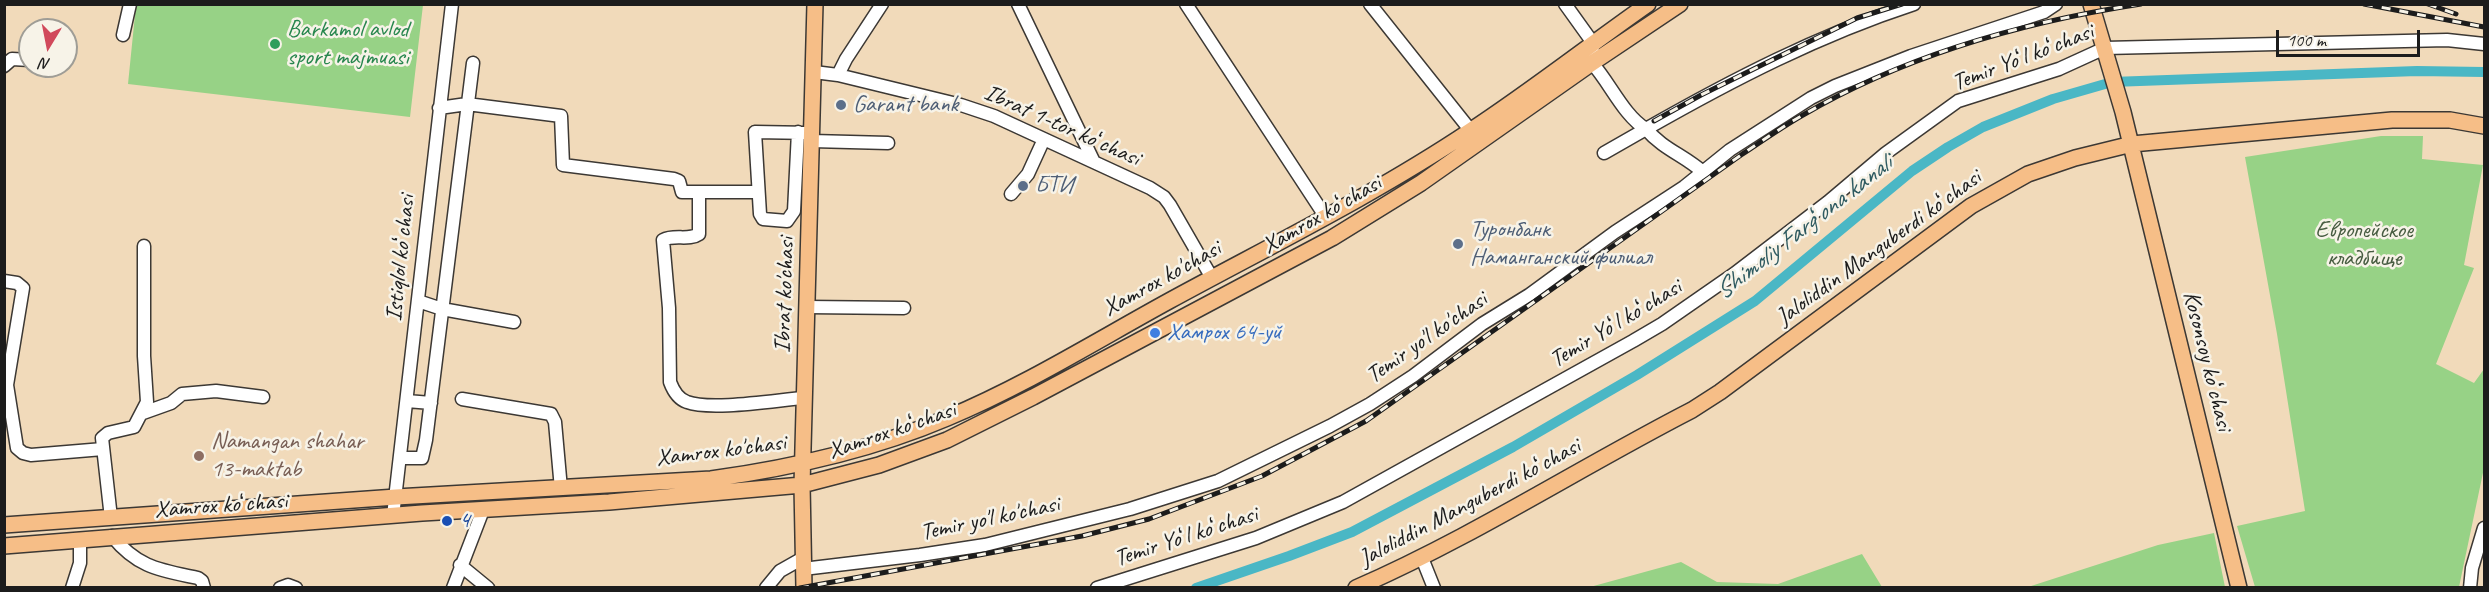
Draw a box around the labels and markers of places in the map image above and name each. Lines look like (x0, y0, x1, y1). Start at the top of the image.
place label: Barkamol avlod sport majmuasi (287, 16, 409, 72)
marker: Barkamol avlod sport majmuasi (268, 37, 282, 51)
place label: Garant bank (853, 91, 958, 119)
marker: Garant bank (834, 98, 848, 112)
place label: БТИ (1035, 172, 1073, 200)
marker: БТИ (1016, 179, 1030, 193)
place label: Туронбанк Наманганский филиал (1470, 216, 1652, 272)
marker: Туронбанк Наманганский филиал (1451, 237, 1465, 251)
place label: Хамрох 64-уй (1167, 319, 1282, 347)
marker: Хамрох 64-уй (1148, 326, 1162, 340)
place label: Namangan shahar 13-maktab (211, 428, 363, 484)
marker: Namangan shahar 13-maktab (192, 449, 206, 463)
place label: 4 (459, 507, 470, 535)
marker: 4 (440, 514, 454, 528)

